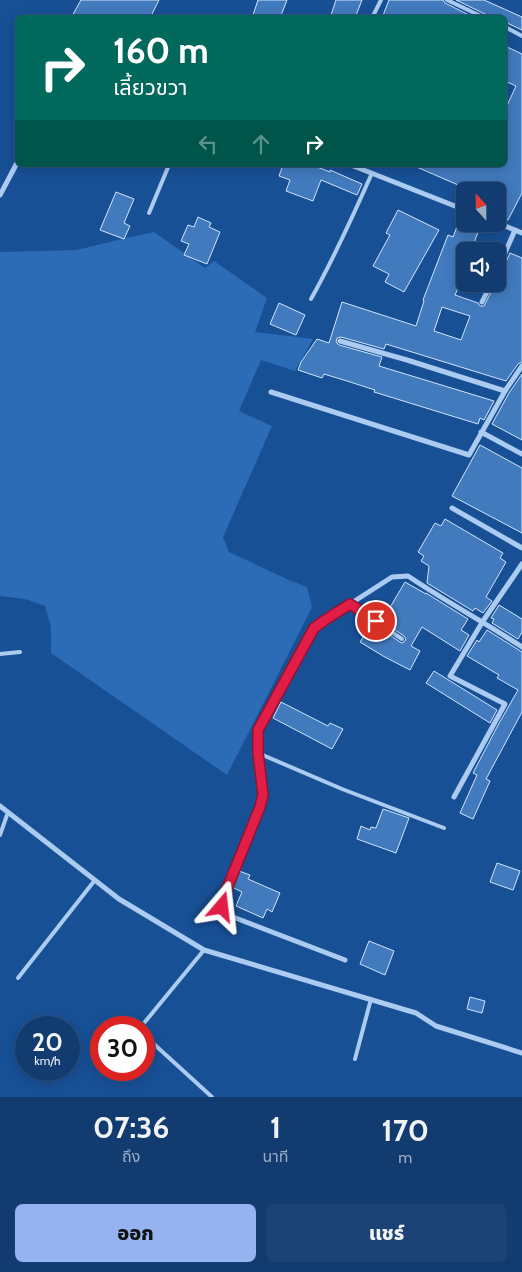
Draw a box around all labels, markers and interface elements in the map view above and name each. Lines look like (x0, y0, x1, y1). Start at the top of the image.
text: 160 m (113, 29, 209, 72)
icon: right (30, 35, 95, 100)
text: เลี้ยวขวา (113, 74, 188, 101)
icon: left (194, 130, 222, 158)
icon: ahead (247, 130, 275, 158)
icon: right (300, 130, 328, 158)
north arrow (456, 182, 506, 232)
map controls (456, 182, 506, 292)
button: sound (456, 242, 506, 292)
pin (355, 600, 397, 642)
icon: arrive (362, 607, 390, 635)
position arrow (195, 880, 247, 932)
speed limit sign: 30 (90, 1016, 155, 1081)
text: 20 (32, 1027, 63, 1057)
text: km/h (34, 1053, 61, 1068)
text: 07:36 (93, 1109, 169, 1146)
text: 1 (270, 1109, 281, 1146)
text: 170 (382, 1112, 429, 1149)
text: ถึง (122, 1147, 140, 1166)
text: นาที (262, 1147, 288, 1166)
text: m (398, 1148, 412, 1167)
button: ออก (15, 1204, 256, 1262)
button: แชร์ (266, 1204, 507, 1262)

